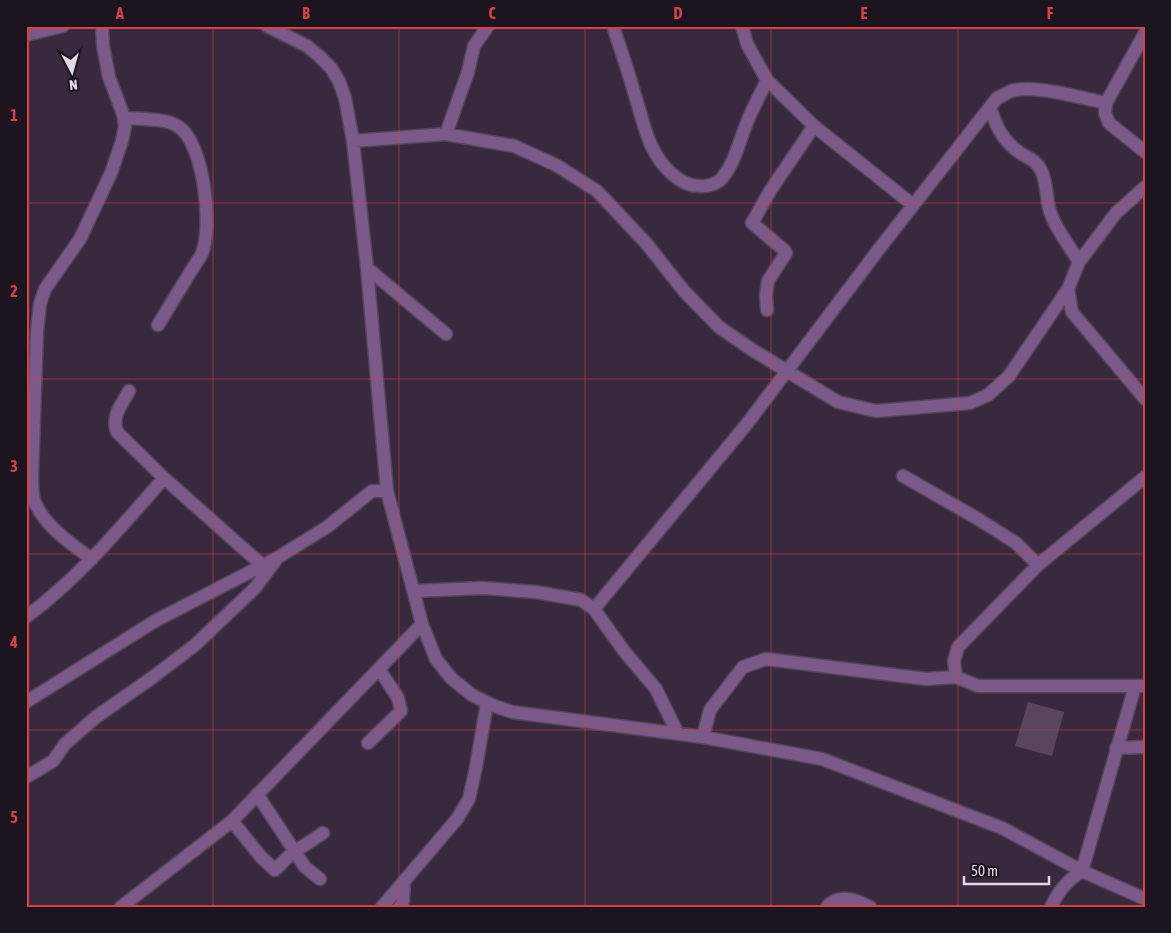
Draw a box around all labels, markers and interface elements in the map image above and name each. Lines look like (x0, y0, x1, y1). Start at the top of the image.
text: A (115, 4, 124, 22)
text: B (302, 4, 310, 22)
text: C (488, 4, 496, 22)
text: D (674, 4, 683, 22)
text: E (861, 4, 868, 22)
text: F (1047, 4, 1054, 22)
north arrow (48, 48, 98, 98)
text: N (68, 77, 78, 93)
text: 1 (10, 106, 18, 124)
text: 2 (10, 282, 18, 300)
text: 3 (10, 457, 18, 475)
text: 4 (9, 633, 18, 651)
text: 5 (10, 808, 18, 826)
scale bar (964, 853, 1048, 885)
text: 50 m (971, 862, 998, 879)

